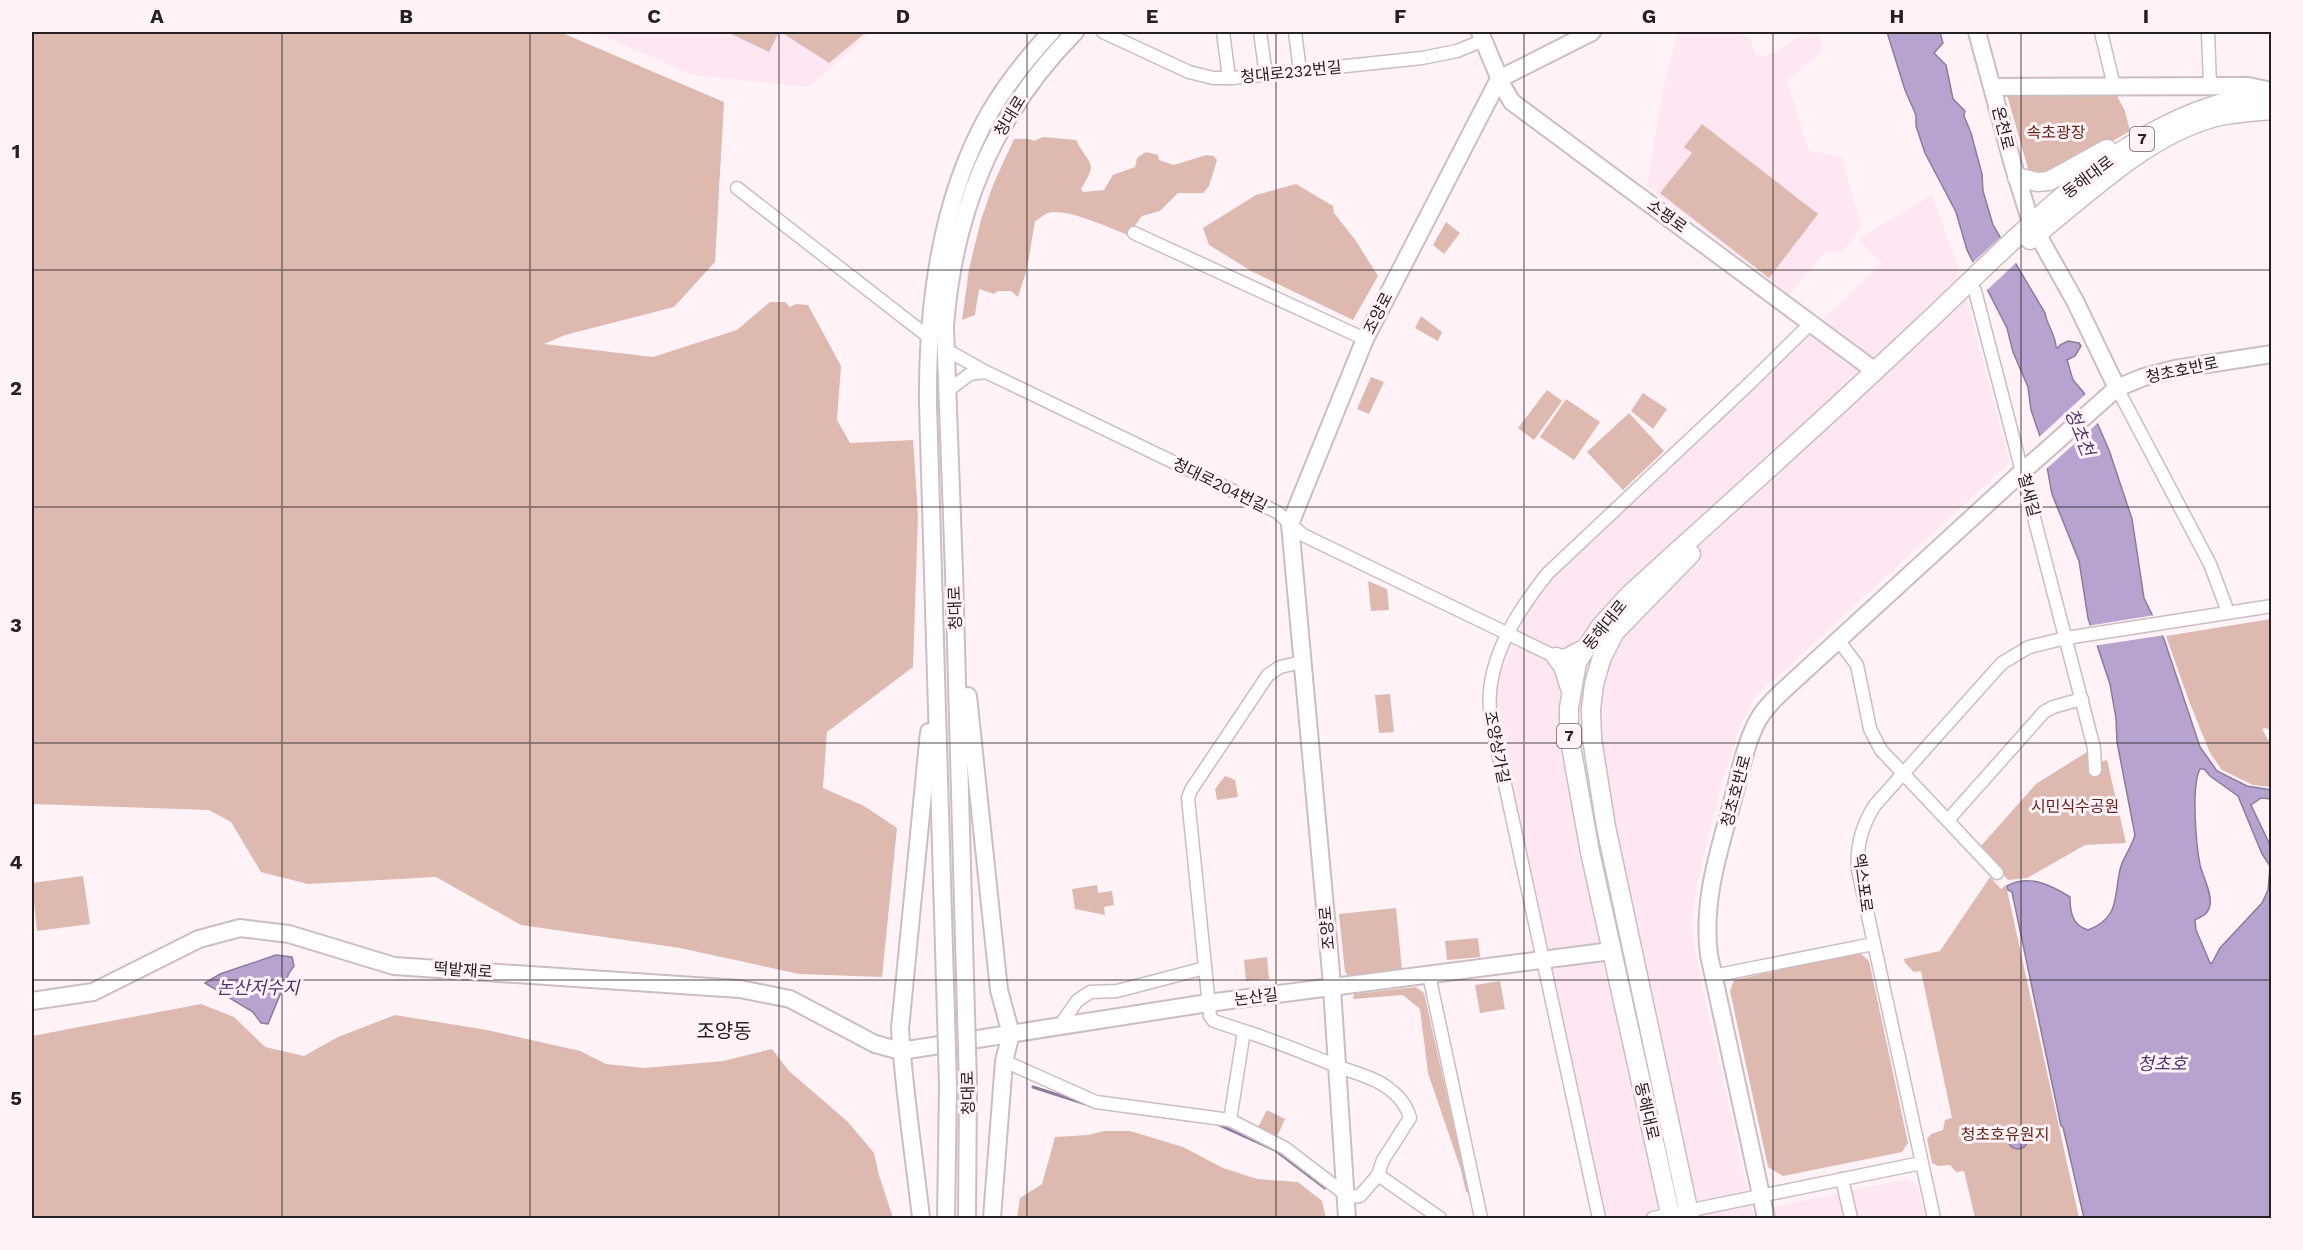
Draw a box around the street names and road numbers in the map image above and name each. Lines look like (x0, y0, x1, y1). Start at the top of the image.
street label: 청대로232번길 (1239, 57, 1343, 87)
street label: 청대로 (990, 92, 1030, 140)
street label: 온천로 (1988, 104, 2018, 152)
road number: 7 (2130, 127, 2154, 151)
street label: 동해대로 (2059, 152, 2117, 202)
street label: 소평로 (1644, 195, 1691, 237)
street label: 조양로 (1360, 289, 1397, 337)
street label: 청초호반로 (2144, 353, 2220, 387)
street label: 청대로204번길 (1170, 454, 1270, 516)
street label: 철새길 (2014, 471, 2044, 519)
street label: 청대로 (945, 585, 965, 630)
street label: 동해대로 (1579, 596, 1631, 654)
street label: 조양상가길 (1481, 709, 1513, 785)
road number: 7 (1557, 724, 1581, 748)
street label: 청초호반로 (1717, 753, 1755, 829)
street label: 엑스포로 (1849, 853, 1877, 914)
street label: 조양로 (1316, 905, 1338, 951)
street label: 떡밭재로 (433, 958, 493, 982)
street label: 논산길 (1233, 985, 1279, 1009)
street label: 청대로 (958, 1070, 978, 1115)
street label: 동해대로 (1631, 1080, 1663, 1142)

